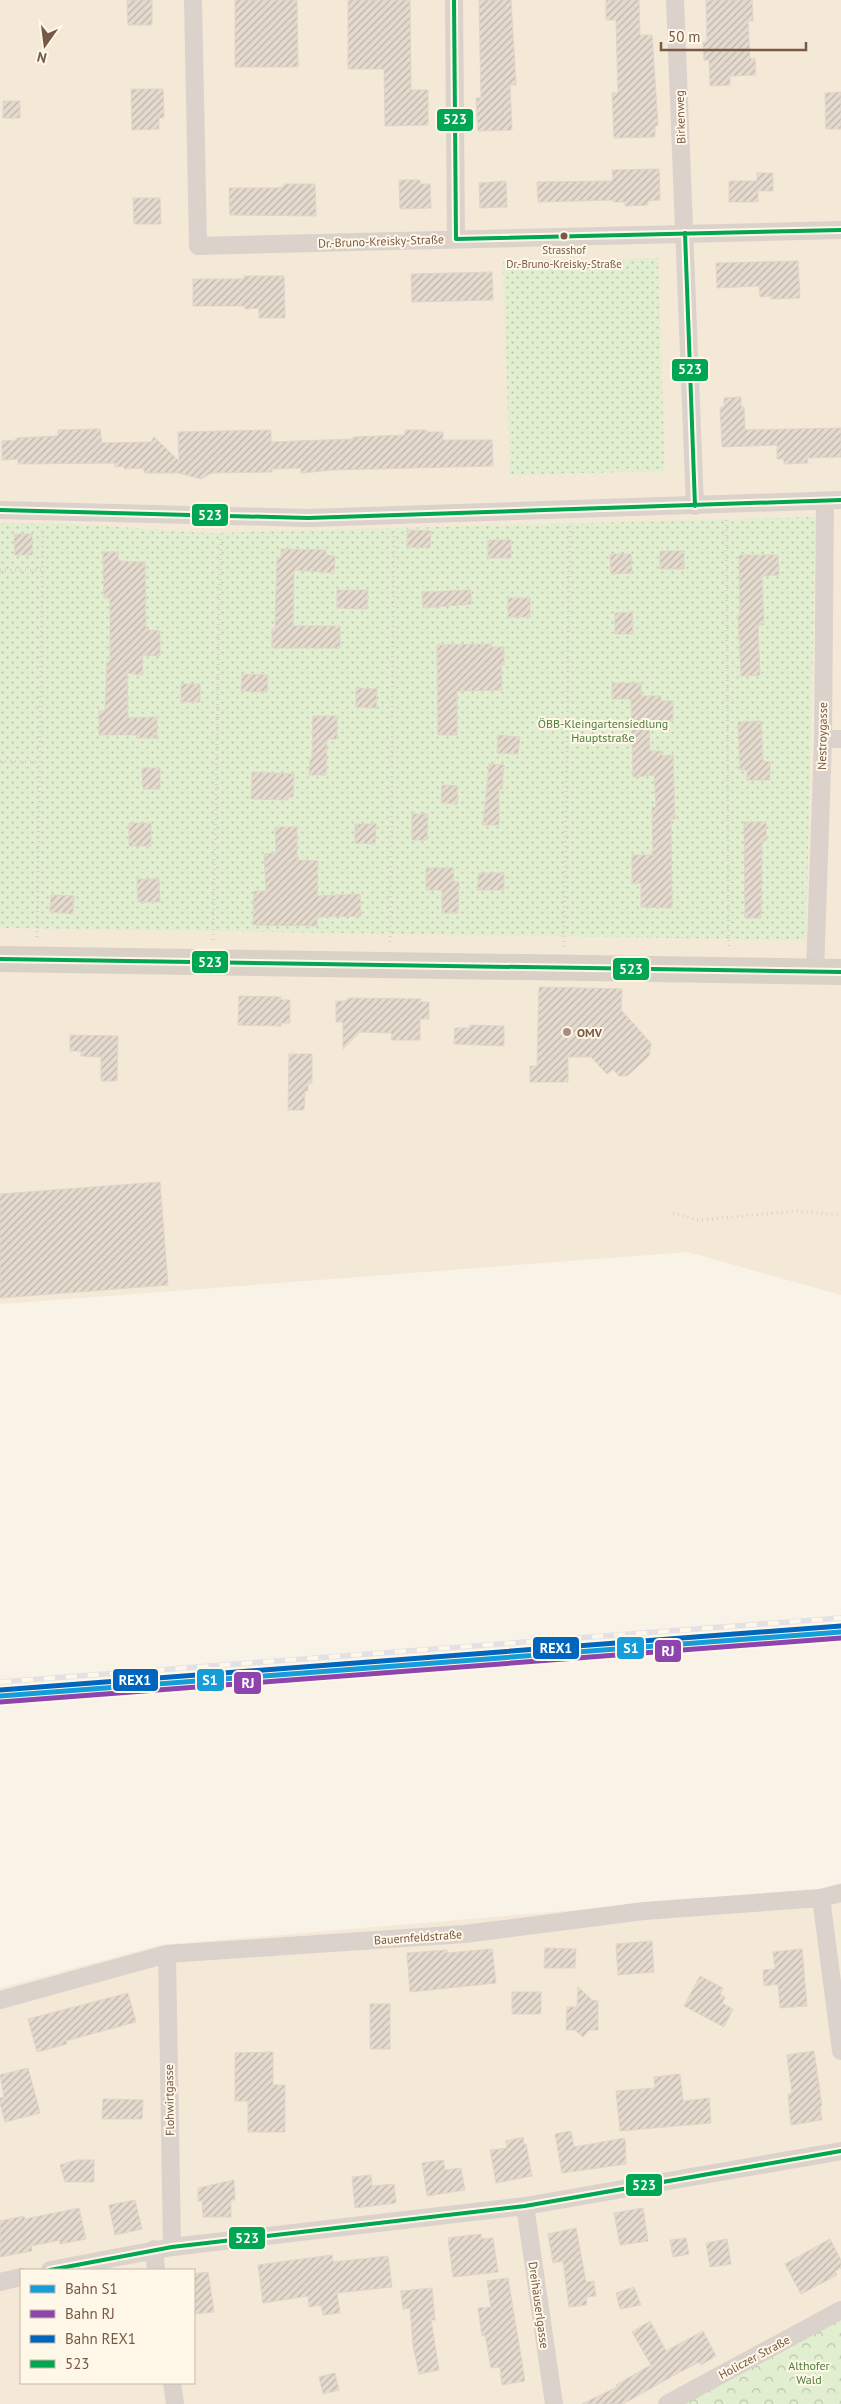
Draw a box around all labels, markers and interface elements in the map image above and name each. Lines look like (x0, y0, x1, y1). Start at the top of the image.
north arrow (20, 20, 70, 70)
scale bar (661, 20, 806, 52)
text: 50 m (668, 27, 701, 46)
text: N (35, 48, 48, 67)
street label: Birkenweg (672, 90, 688, 144)
line badge: 523 (436, 108, 474, 132)
text: 523 (443, 110, 467, 128)
street label: Dr.-Bruno-Kreisky-Straße (318, 231, 444, 251)
marker: Strasshof Dr.-Bruno-Kreisky-Straße (559, 231, 569, 241)
place label: Strasshof Dr.-Bruno-Kreisky-Straße (506, 243, 622, 271)
line badge: 523 (671, 358, 709, 382)
text: 523 (678, 360, 702, 378)
line badge: 523 (191, 503, 229, 527)
text: 523 (198, 506, 222, 524)
street label: Nestroygasse (814, 702, 830, 770)
park label: ÖBB-Kleingartensiedlung Hauptstraße (538, 716, 668, 745)
line badge: 523 (191, 950, 229, 974)
text: 523 (198, 953, 222, 971)
line badge: 523 (612, 957, 650, 981)
text: 523 (619, 960, 643, 978)
place label: OMV (577, 1025, 603, 1040)
marker: OMV (561, 1026, 573, 1038)
line badge: REX1 (532, 1636, 580, 1660)
line badge: S1 (616, 1636, 645, 1660)
text: REX1 (540, 1639, 572, 1657)
text: S1 (623, 1639, 639, 1657)
line badge: RJ (654, 1639, 682, 1663)
text: RJ (661, 1642, 675, 1660)
line badge: REX1 (112, 1668, 159, 1692)
line badge: S1 (196, 1668, 225, 1692)
text: REX1 (119, 1671, 151, 1689)
text: S1 (202, 1671, 218, 1689)
line badge: RJ (233, 1671, 262, 1695)
text: RJ (241, 1674, 255, 1692)
street label: Bauernfeldstraße (373, 1926, 463, 1948)
street label: Flohwirtgasse (161, 2064, 177, 2136)
line badge: 523 (625, 2173, 663, 2197)
text: 523 (632, 2176, 656, 2194)
line badge: 523 (228, 2226, 266, 2250)
text: 523 (235, 2229, 259, 2247)
street label: Dreihäuserlgasse (525, 2261, 553, 2349)
legend (20, 2269, 195, 2384)
text: Bahn S1 (65, 2279, 118, 2298)
text: Bahn RJ (65, 2304, 115, 2323)
text: Bahn REX1 (65, 2329, 136, 2348)
street label: Holiczer Straße (716, 2332, 792, 2382)
text: 523 (65, 2354, 90, 2373)
park label: Althofer Wald (788, 2358, 830, 2387)

